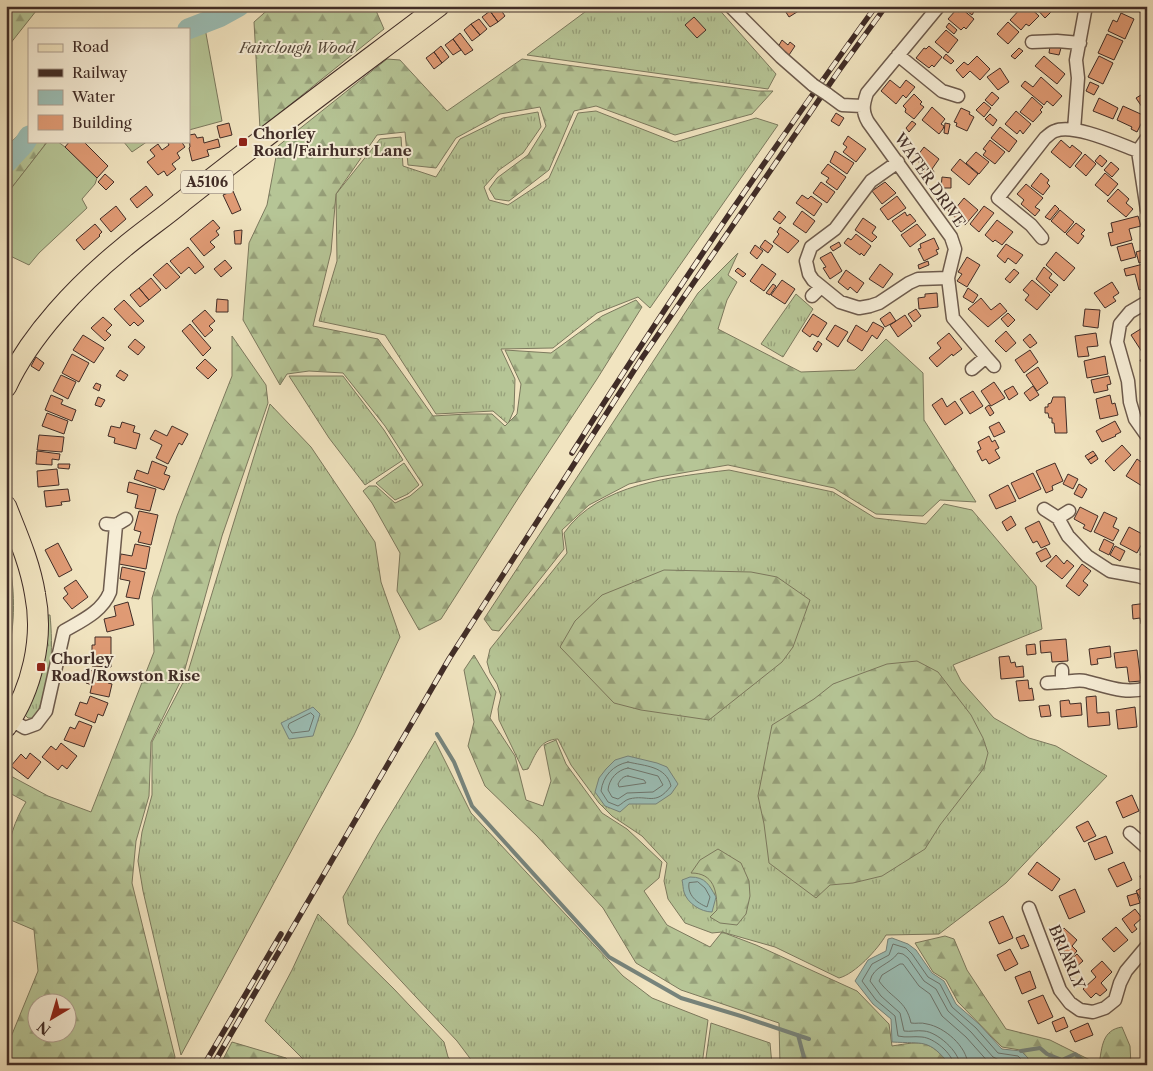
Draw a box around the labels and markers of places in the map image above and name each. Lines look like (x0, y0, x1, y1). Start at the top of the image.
place label: Chorley Road/Fairhurst Lane (253, 124, 412, 160)
marker: Chorley Road/Fairhurst Lane (237, 136, 249, 148)
place label: Chorley Road/Rowston Rise (51, 649, 200, 685)
marker: Chorley Road/Rowston Rise (35, 661, 47, 673)

